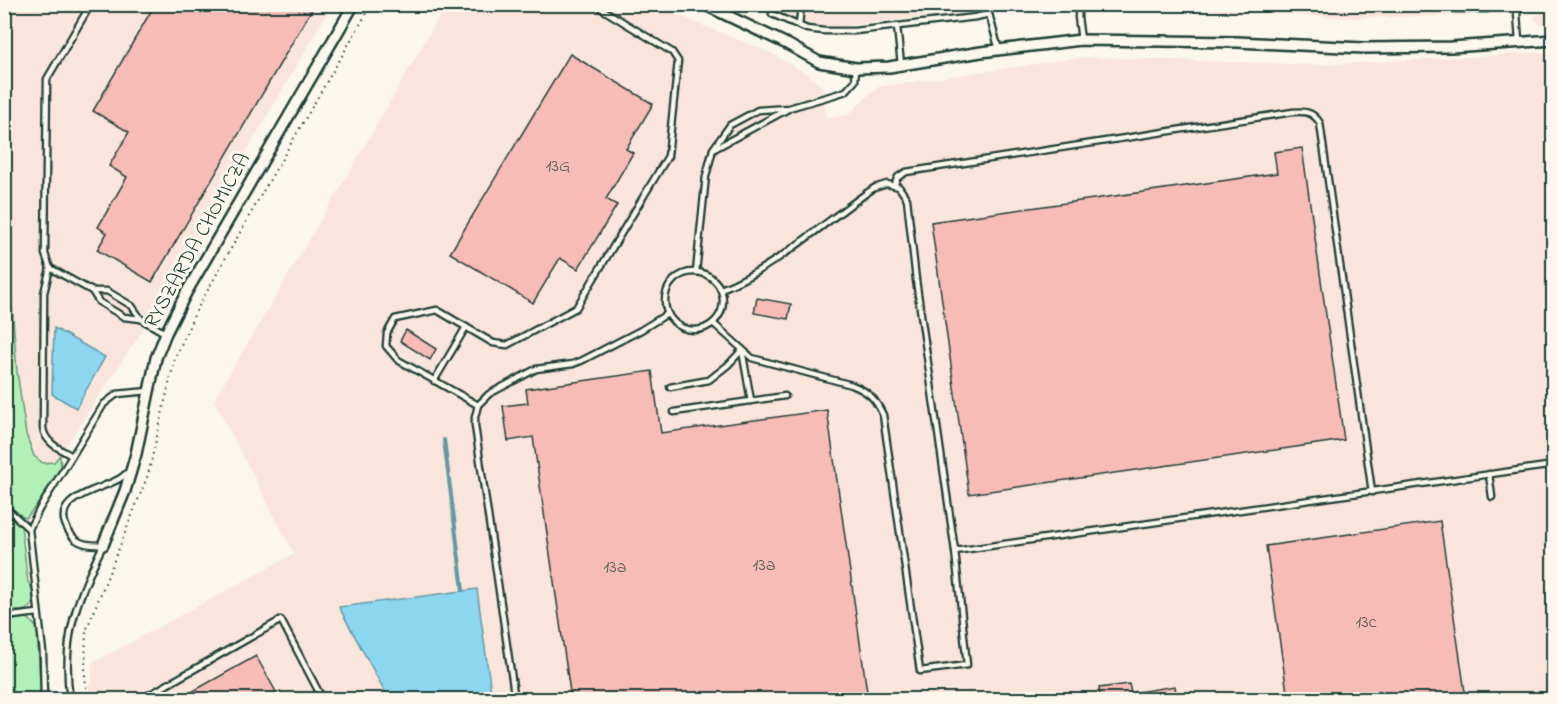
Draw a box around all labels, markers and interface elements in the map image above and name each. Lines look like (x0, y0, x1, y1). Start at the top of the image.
street label: RYSZARDA CHOMICZA (137, 148, 259, 334)
house number: 13G (546, 154, 570, 180)
house number: 13a (753, 553, 775, 579)
house number: 13a (604, 555, 626, 581)
house number: 13c (1355, 610, 1377, 636)

